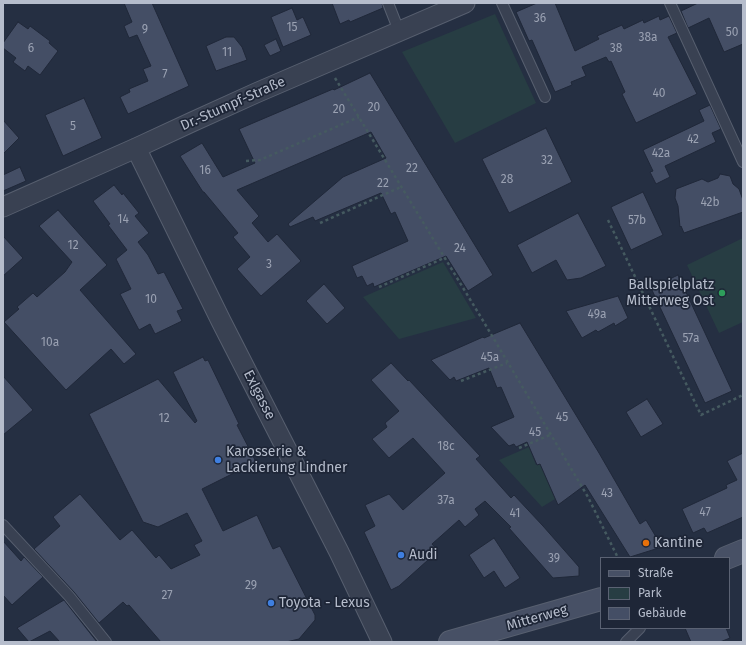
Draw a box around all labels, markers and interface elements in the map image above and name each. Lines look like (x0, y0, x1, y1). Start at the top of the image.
house number: 36 (534, 12, 546, 26)
house number: 15 (286, 21, 298, 35)
house number: 9 (142, 23, 148, 37)
house number: 50 (726, 26, 738, 40)
house number: 38a (638, 31, 658, 45)
house number: 6 (28, 42, 34, 56)
house number: 38 (610, 42, 622, 56)
house number: 11 (222, 46, 232, 60)
house number: 7 (162, 68, 168, 82)
street label: Dr.-Stumpf-Straße (178, 73, 288, 135)
house number: 40 (652, 87, 666, 101)
house number: 20 (368, 101, 380, 115)
house number: 20 (333, 103, 345, 117)
house number: 5 (70, 120, 76, 134)
house number: 42 (687, 133, 699, 147)
house number: 42a (652, 147, 670, 161)
house number: 32 (541, 154, 553, 168)
house number: 22 (406, 162, 418, 176)
house number: 16 (199, 164, 211, 178)
house number: 28 (501, 173, 513, 187)
house number: 22 (377, 177, 389, 191)
house number: 42b (700, 196, 720, 210)
house number: 14 (117, 213, 129, 227)
house number: 57b (628, 214, 646, 228)
house number: 12 (67, 239, 79, 253)
house number: 24 (454, 242, 466, 256)
house number: 3 (266, 258, 272, 272)
place label: Ballspielplatz Mitterweg Ost (626, 277, 714, 310)
marker: Ballspielplatz Mitterweg Ost (717, 288, 727, 298)
house number: 10 (145, 293, 157, 307)
house number: 49a (588, 308, 606, 322)
house number: 57a (682, 332, 700, 346)
house number: 10a (41, 336, 59, 350)
house number: 45a (481, 351, 499, 365)
street label: Exlgasse (239, 367, 279, 423)
house number: 45 (556, 411, 568, 425)
house number: 12 (158, 412, 170, 426)
house number: 45 (529, 426, 541, 440)
house number: 18c (437, 440, 455, 454)
place label: Karosserie & Lackierung Lindner (226, 444, 347, 476)
marker: Karosserie & Lackierung Lindner (213, 455, 223, 465)
house number: 43 (601, 487, 613, 501)
house number: 37a (437, 494, 455, 508)
house number: 47 (699, 506, 711, 520)
house number: 41 (510, 507, 520, 521)
place label: Kantine (654, 535, 703, 551)
marker: Kantine (641, 538, 651, 548)
place label: Audi (409, 547, 437, 563)
marker: Audi (396, 550, 406, 560)
house number: 39 (548, 552, 560, 566)
legend (600, 557, 730, 629)
text: Straße (638, 566, 673, 580)
house number: 29 (245, 579, 257, 593)
text: Park (638, 586, 662, 600)
house number: 27 (161, 589, 173, 603)
place label: Toyota - Lexus (279, 595, 370, 611)
marker: Toyota - Lexus (266, 598, 276, 608)
street label: Mitterweg (505, 601, 569, 635)
text: Gebäude (638, 606, 686, 620)

